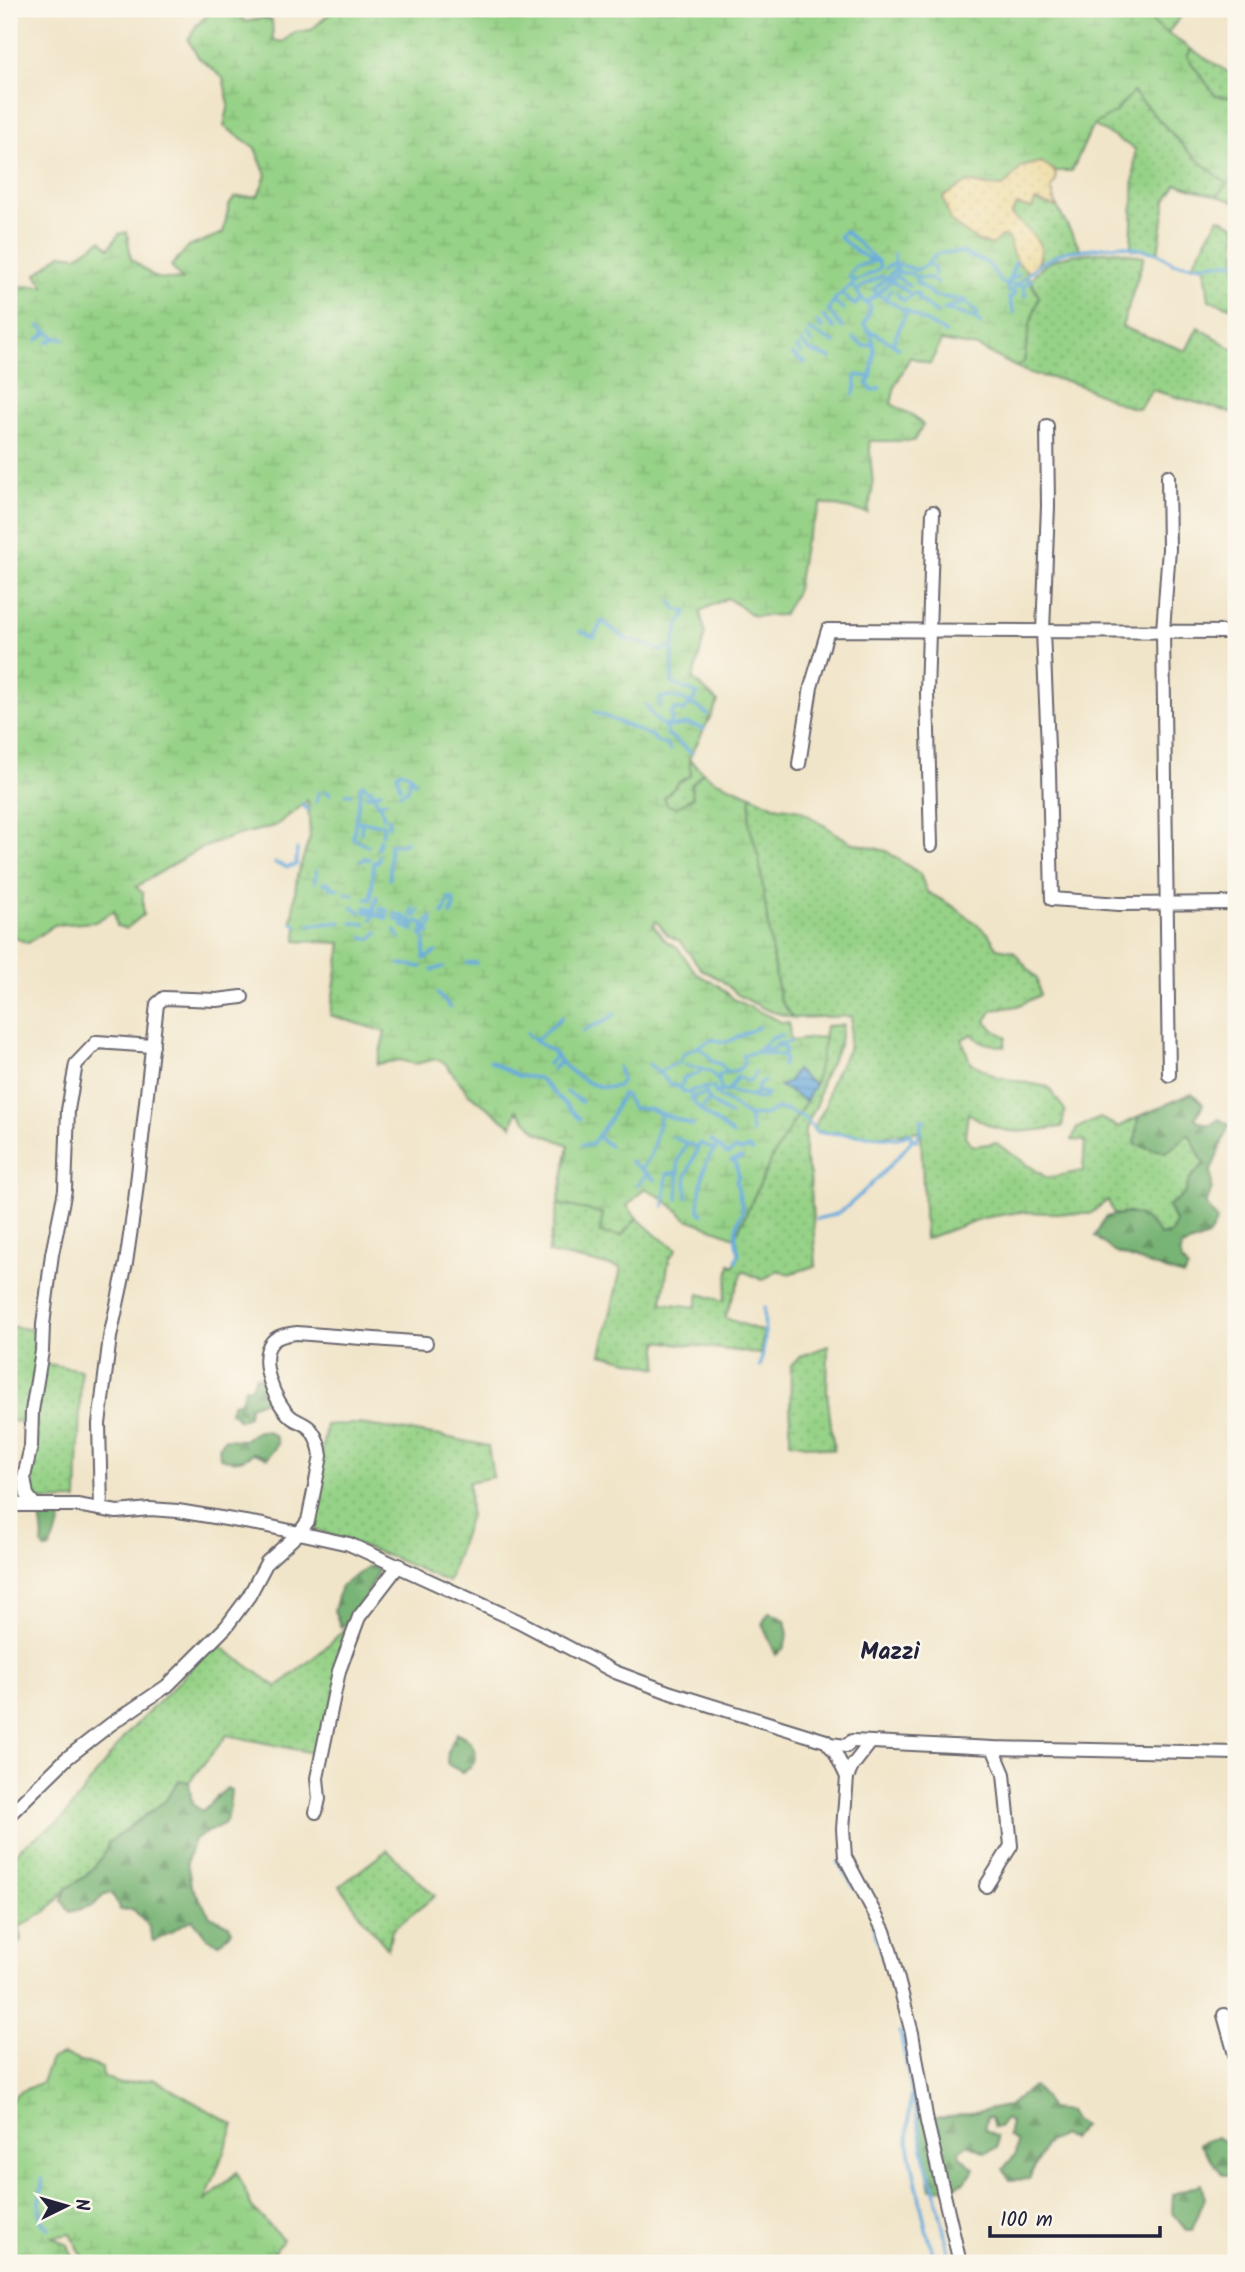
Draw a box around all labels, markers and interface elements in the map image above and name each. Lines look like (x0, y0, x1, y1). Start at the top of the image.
district label: Mazzi (860, 1633, 921, 1672)
north arrow (32, 2170, 102, 2240)
scale bar (990, 2195, 1159, 2239)
text: N (65, 2197, 96, 2212)
text: 100 m (1000, 2204, 1053, 2237)

